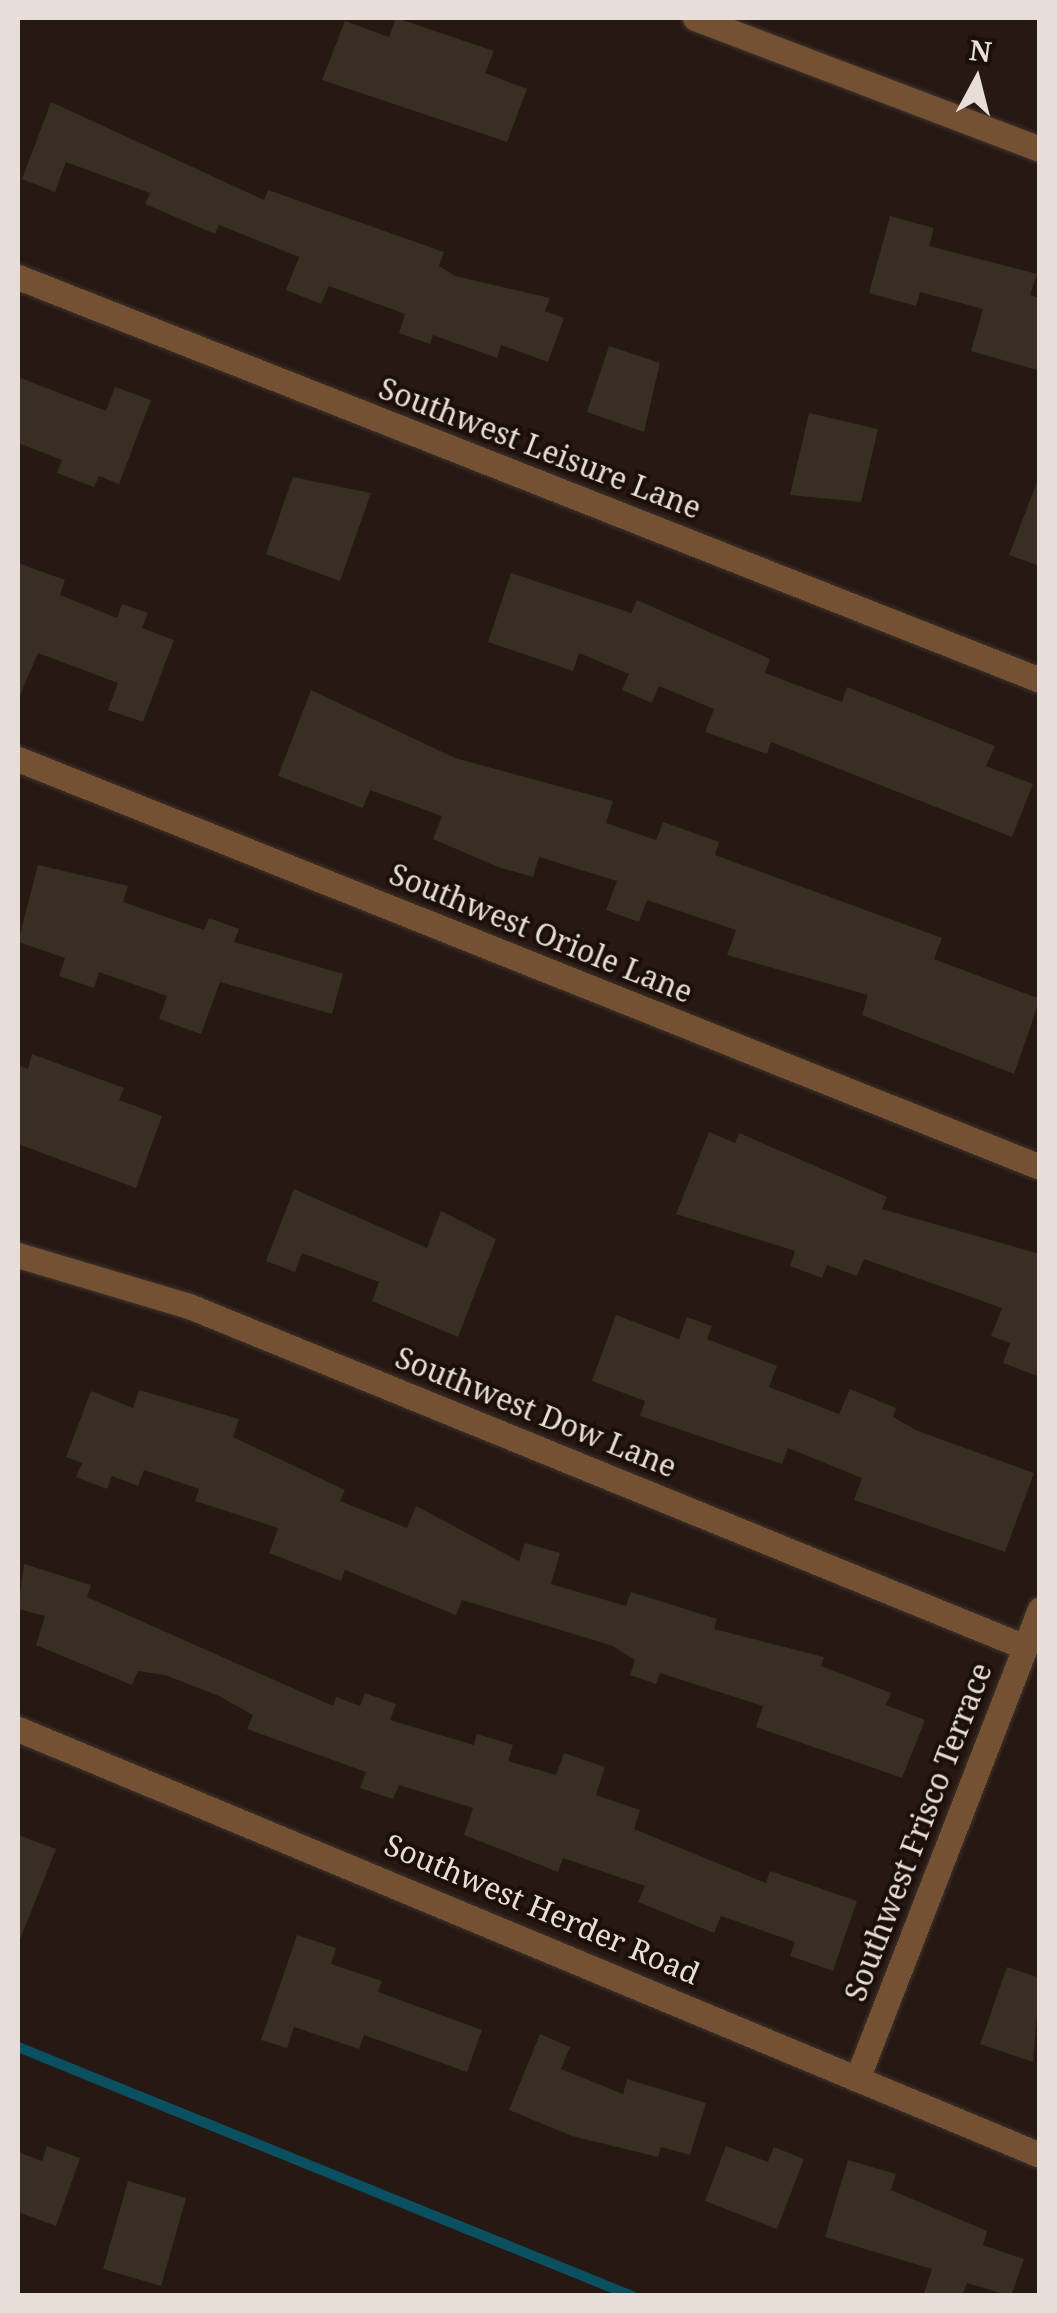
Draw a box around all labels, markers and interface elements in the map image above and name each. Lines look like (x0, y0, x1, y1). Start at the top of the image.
north arrow (927, 30, 1027, 130)
text: N (967, 30, 994, 70)
street label: Southwest Leisure Lane (374, 370, 706, 526)
street label: Southwest Oriole Lane (384, 856, 698, 1010)
street label: Southwest Dow Lane (390, 1339, 682, 1485)
street label: Southwest Frisco Terrace (837, 1658, 999, 2006)
street label: Southwest Herder Road (379, 1826, 705, 1992)

